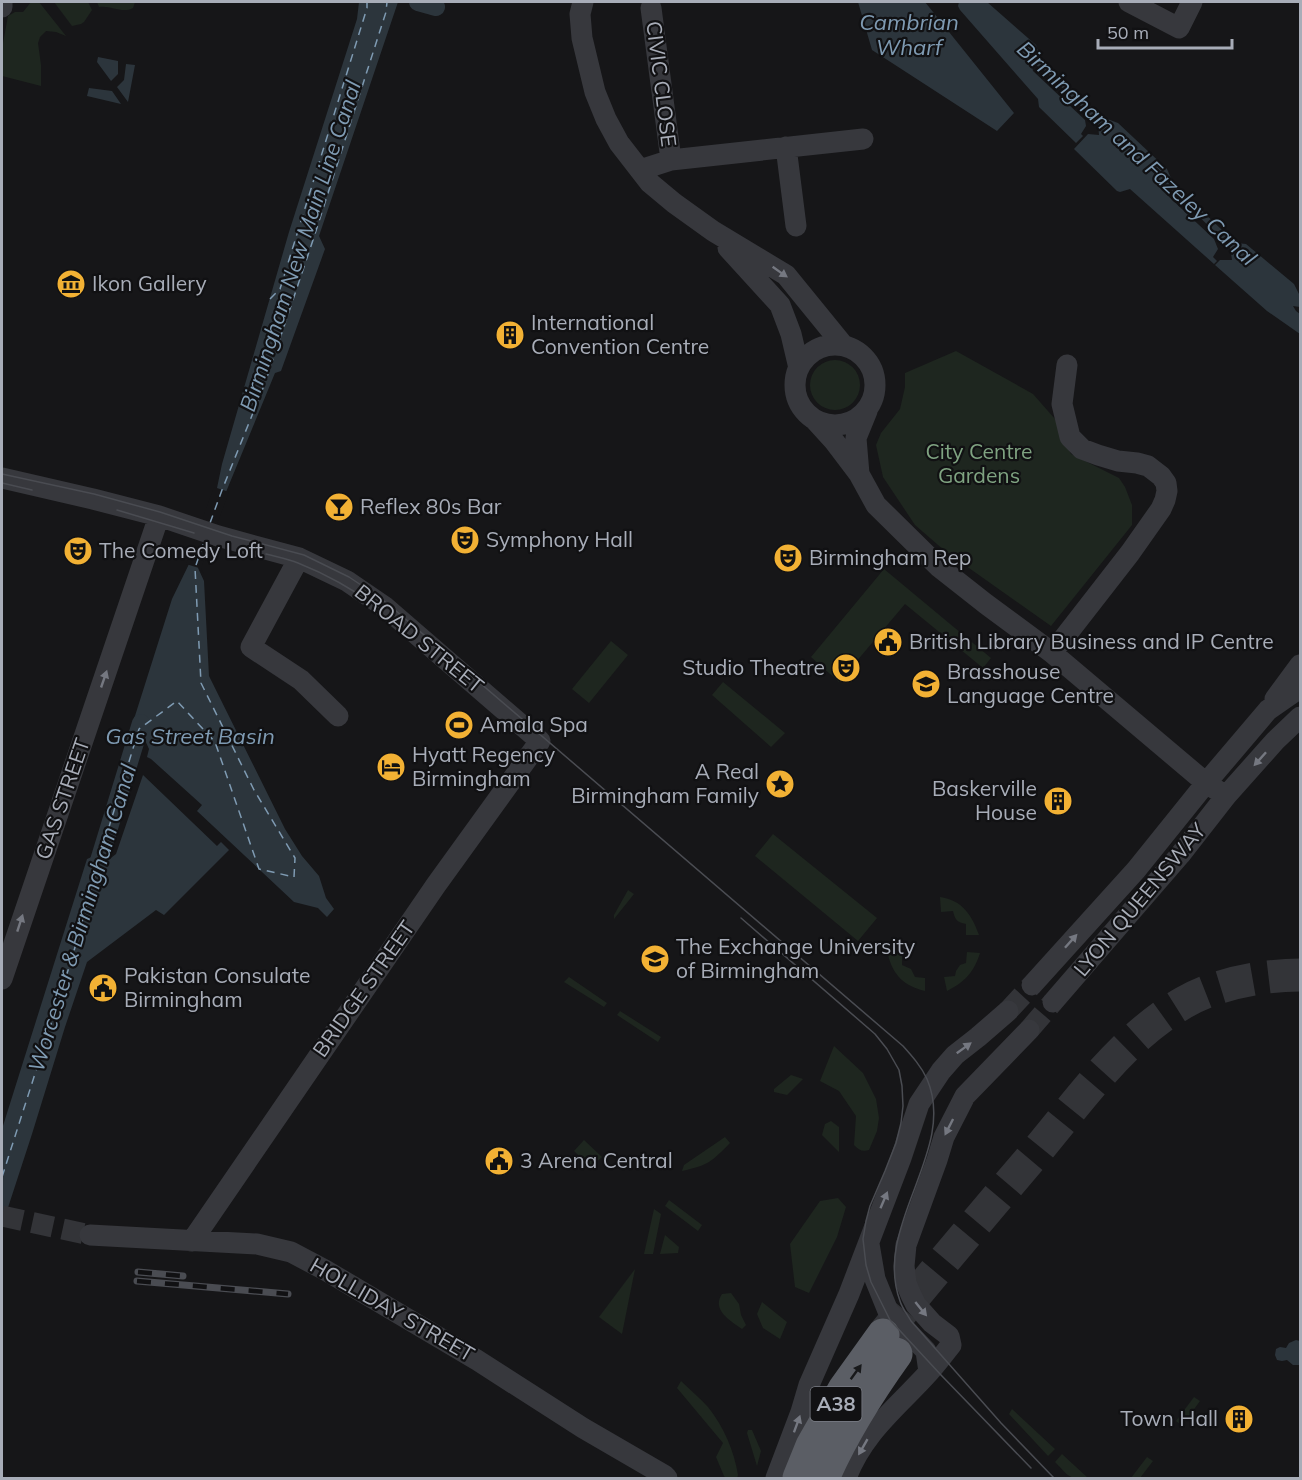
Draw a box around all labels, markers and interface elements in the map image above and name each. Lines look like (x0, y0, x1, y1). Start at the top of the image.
water label: Cambrian Wharf (859, 8, 959, 61)
scale bar (1098, 12, 1232, 50)
street label: CIVIC CLOSE (641, 20, 683, 148)
text: 50 m (1107, 21, 1149, 44)
water label: Birmingham and Fazeley Canal (1012, 35, 1263, 272)
water label: Birmingham New Main Line Canal (233, 76, 367, 415)
one-way arrow (772, 266, 788, 278)
museum icon: Ikon Gallery (55, 268, 87, 300)
place label: Ikon Gallery (92, 270, 207, 296)
place label: International Convention Centre (531, 309, 709, 359)
building icon: International Convention Centre (494, 319, 526, 351)
park label: City Centre Gardens (925, 438, 1033, 488)
bar icon: Reflex 80s Bar (323, 491, 355, 523)
place label: Reflex 80s Bar (360, 493, 502, 519)
theatre icon: Symphony Hall (449, 524, 481, 556)
place label: Symphony Hall (486, 526, 633, 552)
theatre icon: The Comedy Loft (62, 535, 94, 567)
place label: The Comedy Loft (99, 537, 263, 563)
theatre icon: Birmingham Rep (772, 542, 804, 574)
place label: Birmingham Rep (809, 544, 971, 570)
street label: BROAD STREET (350, 578, 490, 698)
public building icon: British Library Business and IP Centre (872, 626, 904, 658)
place label: British Library Business and IP Centre (909, 628, 1274, 654)
theatre icon: Studio Theatre (830, 652, 862, 684)
place label: Studio Theatre (682, 654, 825, 680)
place label: Brasshouse Language Centre (947, 658, 1114, 708)
school or university icon: Brasshouse Language Centre (910, 668, 942, 700)
one-way arrow (99, 670, 109, 688)
sports icon: Amala Spa (443, 709, 475, 741)
place label: Amala Spa (480, 711, 588, 737)
water label: Gas Street Basin (105, 722, 275, 750)
street label: GAS STREET (29, 734, 95, 863)
place label: Hyatt Regency Birmingham (412, 741, 555, 791)
hotel icon: Hyatt Regency Birmingham (375, 751, 407, 783)
one-way arrow (1253, 751, 1267, 766)
place label: A Real Birmingham Family (571, 758, 759, 808)
water label: Worcester & Birmingham Canal (22, 760, 142, 1075)
place icon: A Real Birmingham Family (764, 768, 796, 800)
place label: Baskerville House (932, 775, 1037, 825)
building icon: Baskerville House (1042, 785, 1074, 817)
street label: LYON QUEENSWAY (1068, 817, 1211, 981)
one-way arrow (16, 914, 25, 932)
street label: BRIDGE STREET (307, 915, 420, 1062)
place label: The Exchange University of Birmingham (676, 933, 915, 983)
one-way arrow (1064, 934, 1078, 949)
school or university icon: The Exchange University of Birmingham (639, 943, 671, 975)
place label: Pakistan Consulate Birmingham (124, 962, 310, 1012)
public building icon: Pakistan Consulate Birmingham (87, 972, 119, 1004)
one-way arrow (956, 1042, 972, 1054)
one-way arrow (944, 1118, 954, 1135)
public building icon: 3 Arena Central (483, 1145, 515, 1177)
place label: 3 Arena Central (520, 1147, 673, 1173)
one-way arrow (880, 1192, 889, 1209)
street label: HOLLIDAY STREET (306, 1252, 480, 1367)
one-way arrow (914, 1302, 926, 1317)
one-way arrow (850, 1364, 862, 1380)
road number: A38 (810, 1387, 862, 1421)
building icon: Town Hall (1223, 1403, 1255, 1435)
place label: Town Hall (1120, 1405, 1218, 1431)
one-way arrow (792, 1415, 802, 1433)
one-way arrow (857, 1439, 868, 1455)

